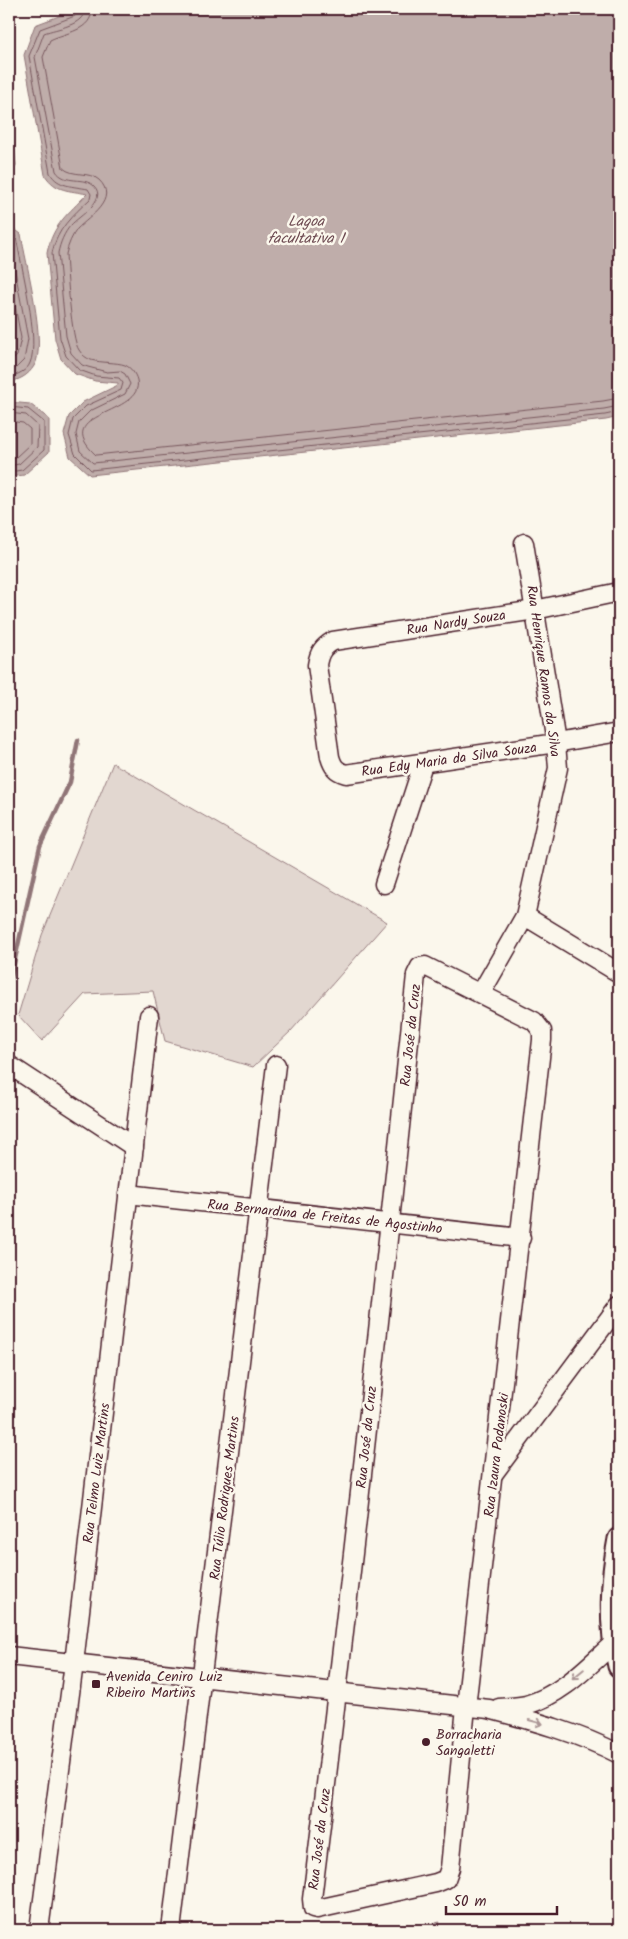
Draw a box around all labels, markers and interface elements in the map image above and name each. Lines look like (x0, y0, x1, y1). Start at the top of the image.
water label: Lagoa facultativa 1 (268, 210, 347, 251)
street label: Rua Henrique Ramos da Silva (520, 584, 566, 758)
street label: Rua Nardy Souza (405, 604, 507, 642)
street label: Rua Edy Maria da Silva Souza (360, 737, 538, 783)
street label: Rua José da Cruz (395, 983, 427, 1087)
street label: Rua Bernardina de Freitas de Agostinho (206, 1194, 443, 1240)
street label: Rua José da Cruz (351, 1385, 383, 1489)
street label: Rua Izaura Podanoski (478, 1391, 516, 1518)
street label: Rua Telmo Luiz Martins (77, 1402, 117, 1545)
street label: Rua Túlio Rodrigues Martins (204, 1415, 246, 1581)
place label: Avenida Ceniro Luiz Ribeiro Martins (106, 1666, 223, 1704)
one-way arrow (572, 1669, 585, 1680)
marker: Avenida Ceniro Luiz Ribeiro Martins (90, 1678, 102, 1690)
one-way arrow (527, 1718, 543, 1727)
place label: Borracharia Sangaletti (436, 1724, 502, 1762)
marker: Borracharia Sangaletti (420, 1736, 432, 1748)
street label: Rua José da Cruz (303, 1787, 337, 1891)
scale bar (446, 1884, 557, 1916)
text: 50 m (453, 1890, 487, 1914)

